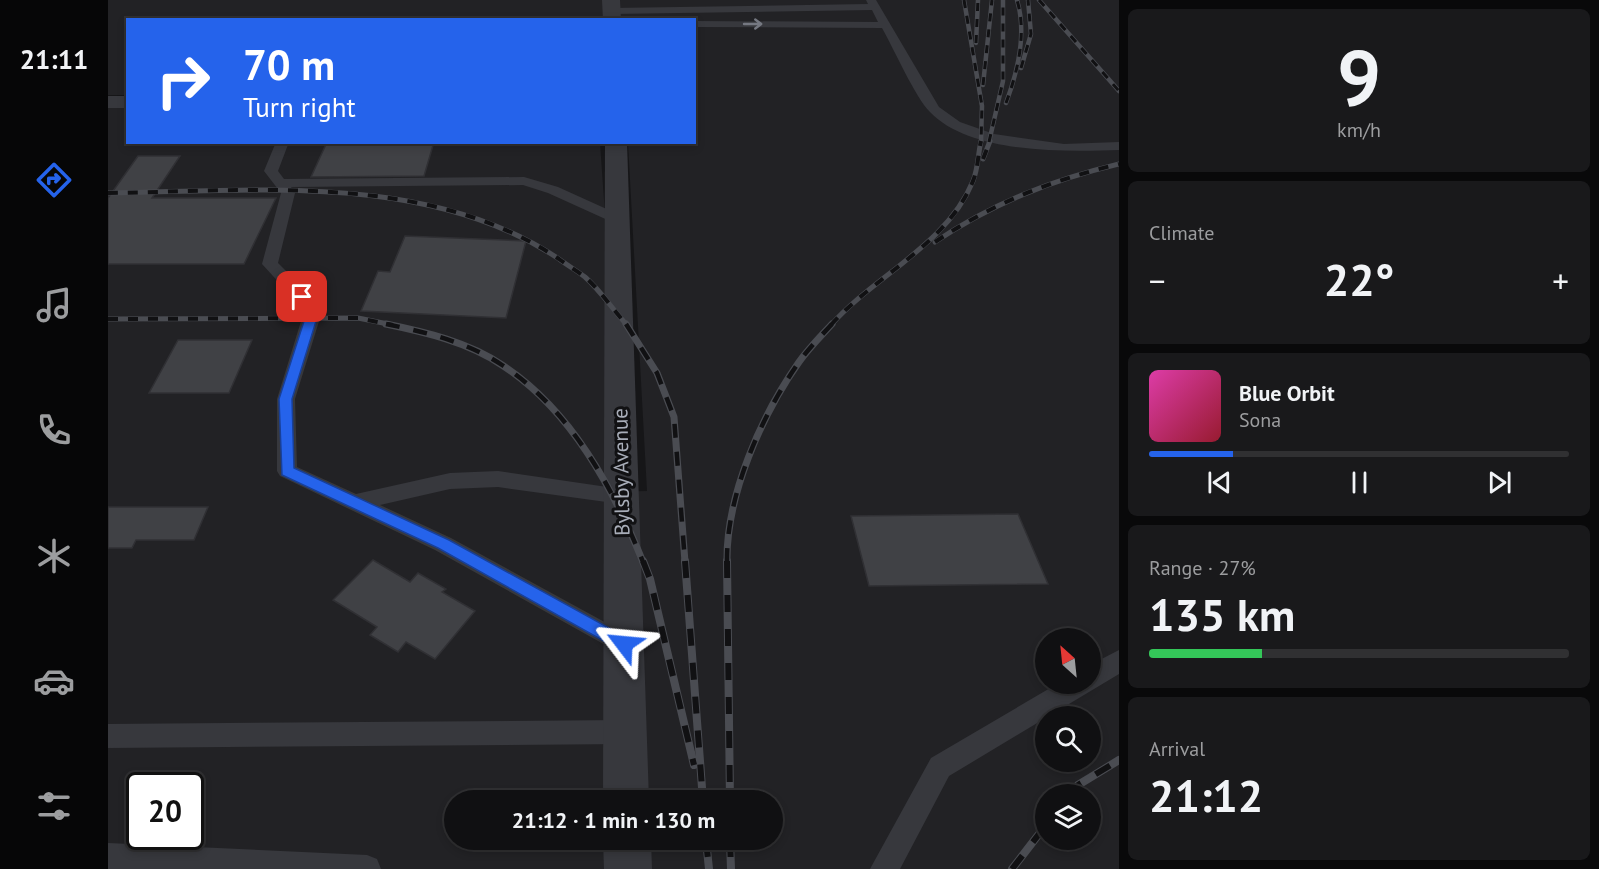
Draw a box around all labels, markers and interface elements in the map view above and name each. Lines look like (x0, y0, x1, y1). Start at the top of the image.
one-way arrow (742, 18, 762, 30)
text: 9 (1337, 27, 1381, 128)
text: 70 m (243, 37, 335, 92)
text: 21:11 (20, 42, 88, 76)
icon: right (144, 42, 222, 120)
text: Turn right (243, 90, 356, 124)
text: km/h (1337, 117, 1381, 143)
icon: directions (33, 159, 75, 201)
text: Climate (1149, 220, 1215, 246)
text: 22° (1324, 250, 1394, 308)
text: − (1149, 259, 1166, 302)
text: + (1552, 259, 1569, 302)
pin (276, 271, 327, 322)
icon: arrive (285, 280, 318, 313)
icon: music (33, 284, 75, 326)
text: Blue Orbit (1239, 379, 1335, 407)
text: Sona (1239, 407, 1281, 433)
street label: Bylsby Avenue (606, 408, 636, 536)
icon: phone (33, 409, 75, 451)
icon: previous (1203, 466, 1236, 499)
icon: pause (1343, 466, 1376, 499)
icon: next (1483, 466, 1516, 499)
icon: climate (33, 535, 75, 577)
text: Range · 27% (1149, 555, 1256, 581)
text: 135 km (1149, 585, 1295, 643)
position arrow (592, 612, 656, 676)
north arrow (1035, 628, 1101, 694)
map controls (1035, 628, 1101, 850)
icon: car (33, 660, 75, 702)
button: search (1035, 706, 1101, 772)
text: Arrival (1149, 736, 1205, 762)
text: 21:12 (1149, 766, 1263, 824)
speed limit sign: 20 (126, 772, 204, 850)
button: layers (1035, 784, 1101, 850)
icon: filters (33, 785, 75, 827)
text: 21:12 · 1 min · 130 m (512, 806, 715, 834)

